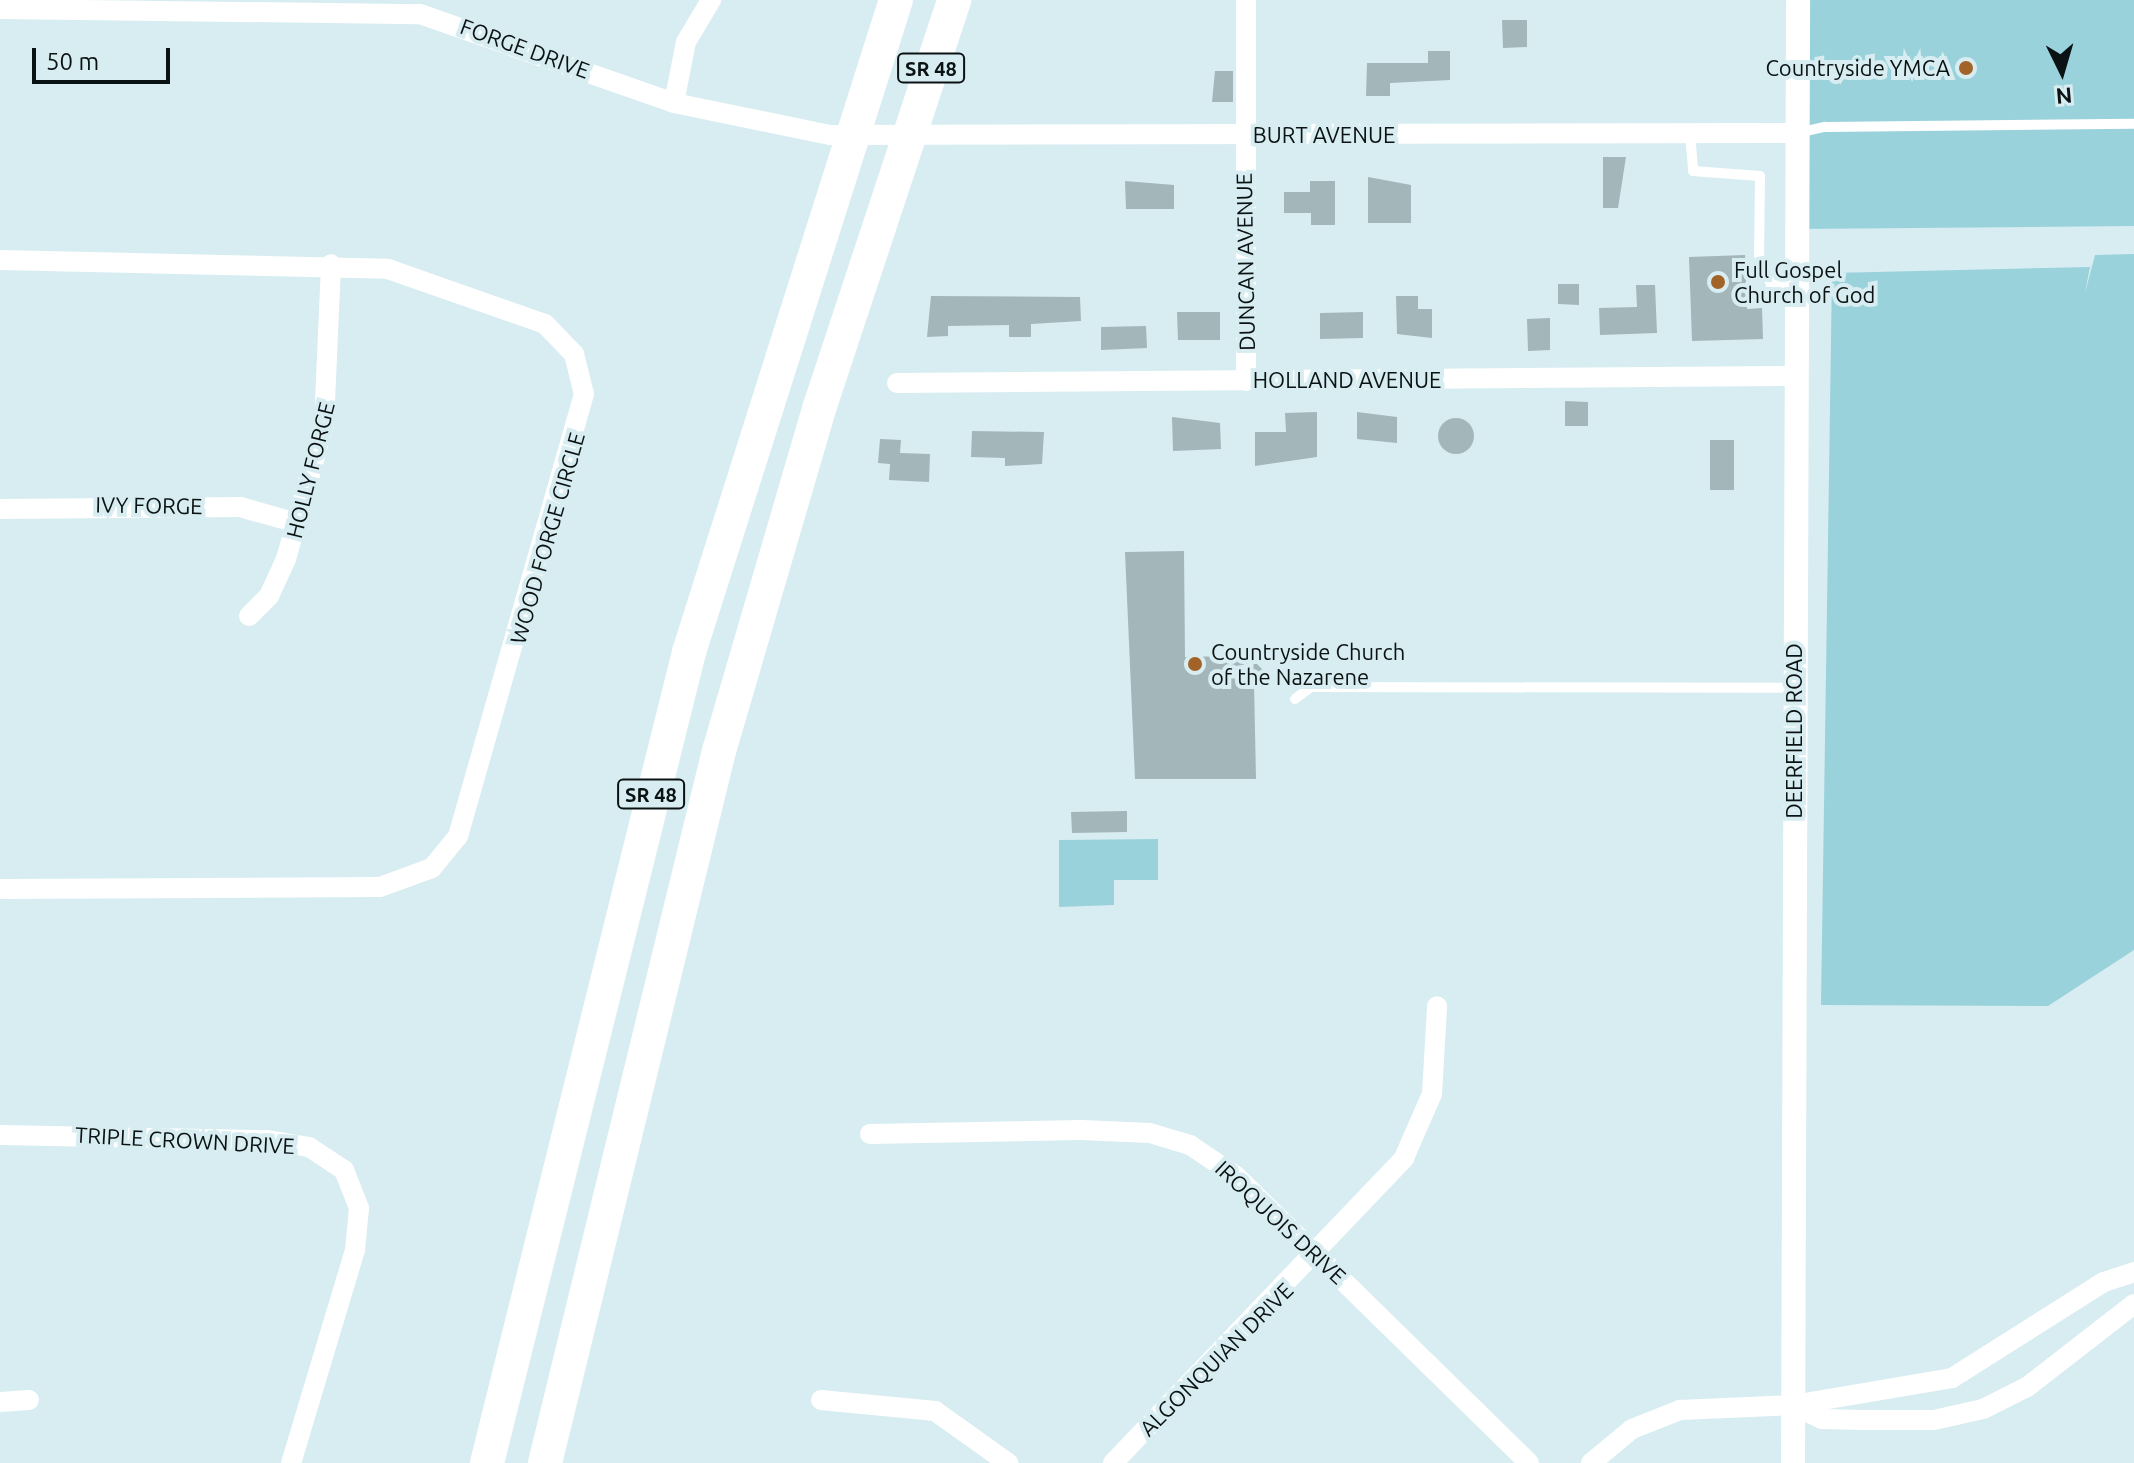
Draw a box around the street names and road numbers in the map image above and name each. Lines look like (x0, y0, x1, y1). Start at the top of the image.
street label: FORGE DRIVE (457, 12, 593, 84)
road number: SR 48 (897, 52, 965, 84)
street label: BURT AVENUE (1253, 122, 1395, 148)
street label: DUNCAN AVENUE (1230, 173, 1260, 351)
street label: HOLLAND AVENUE (1253, 367, 1441, 393)
street label: HOLLY FORGE (280, 399, 340, 541)
street label: WOOD FORGE CIRCLE (504, 429, 590, 647)
street label: IVY FORGE (95, 491, 203, 519)
street label: DEERFIELD ROAD (1781, 643, 1807, 819)
road number: SR 48 (617, 778, 685, 810)
street label: TRIPLE CROWN DRIVE (75, 1121, 295, 1159)
street label: IROQUOIS DRIVE (1210, 1155, 1352, 1289)
street label: ALGONQUIAN DRIVE (1134, 1277, 1298, 1441)

